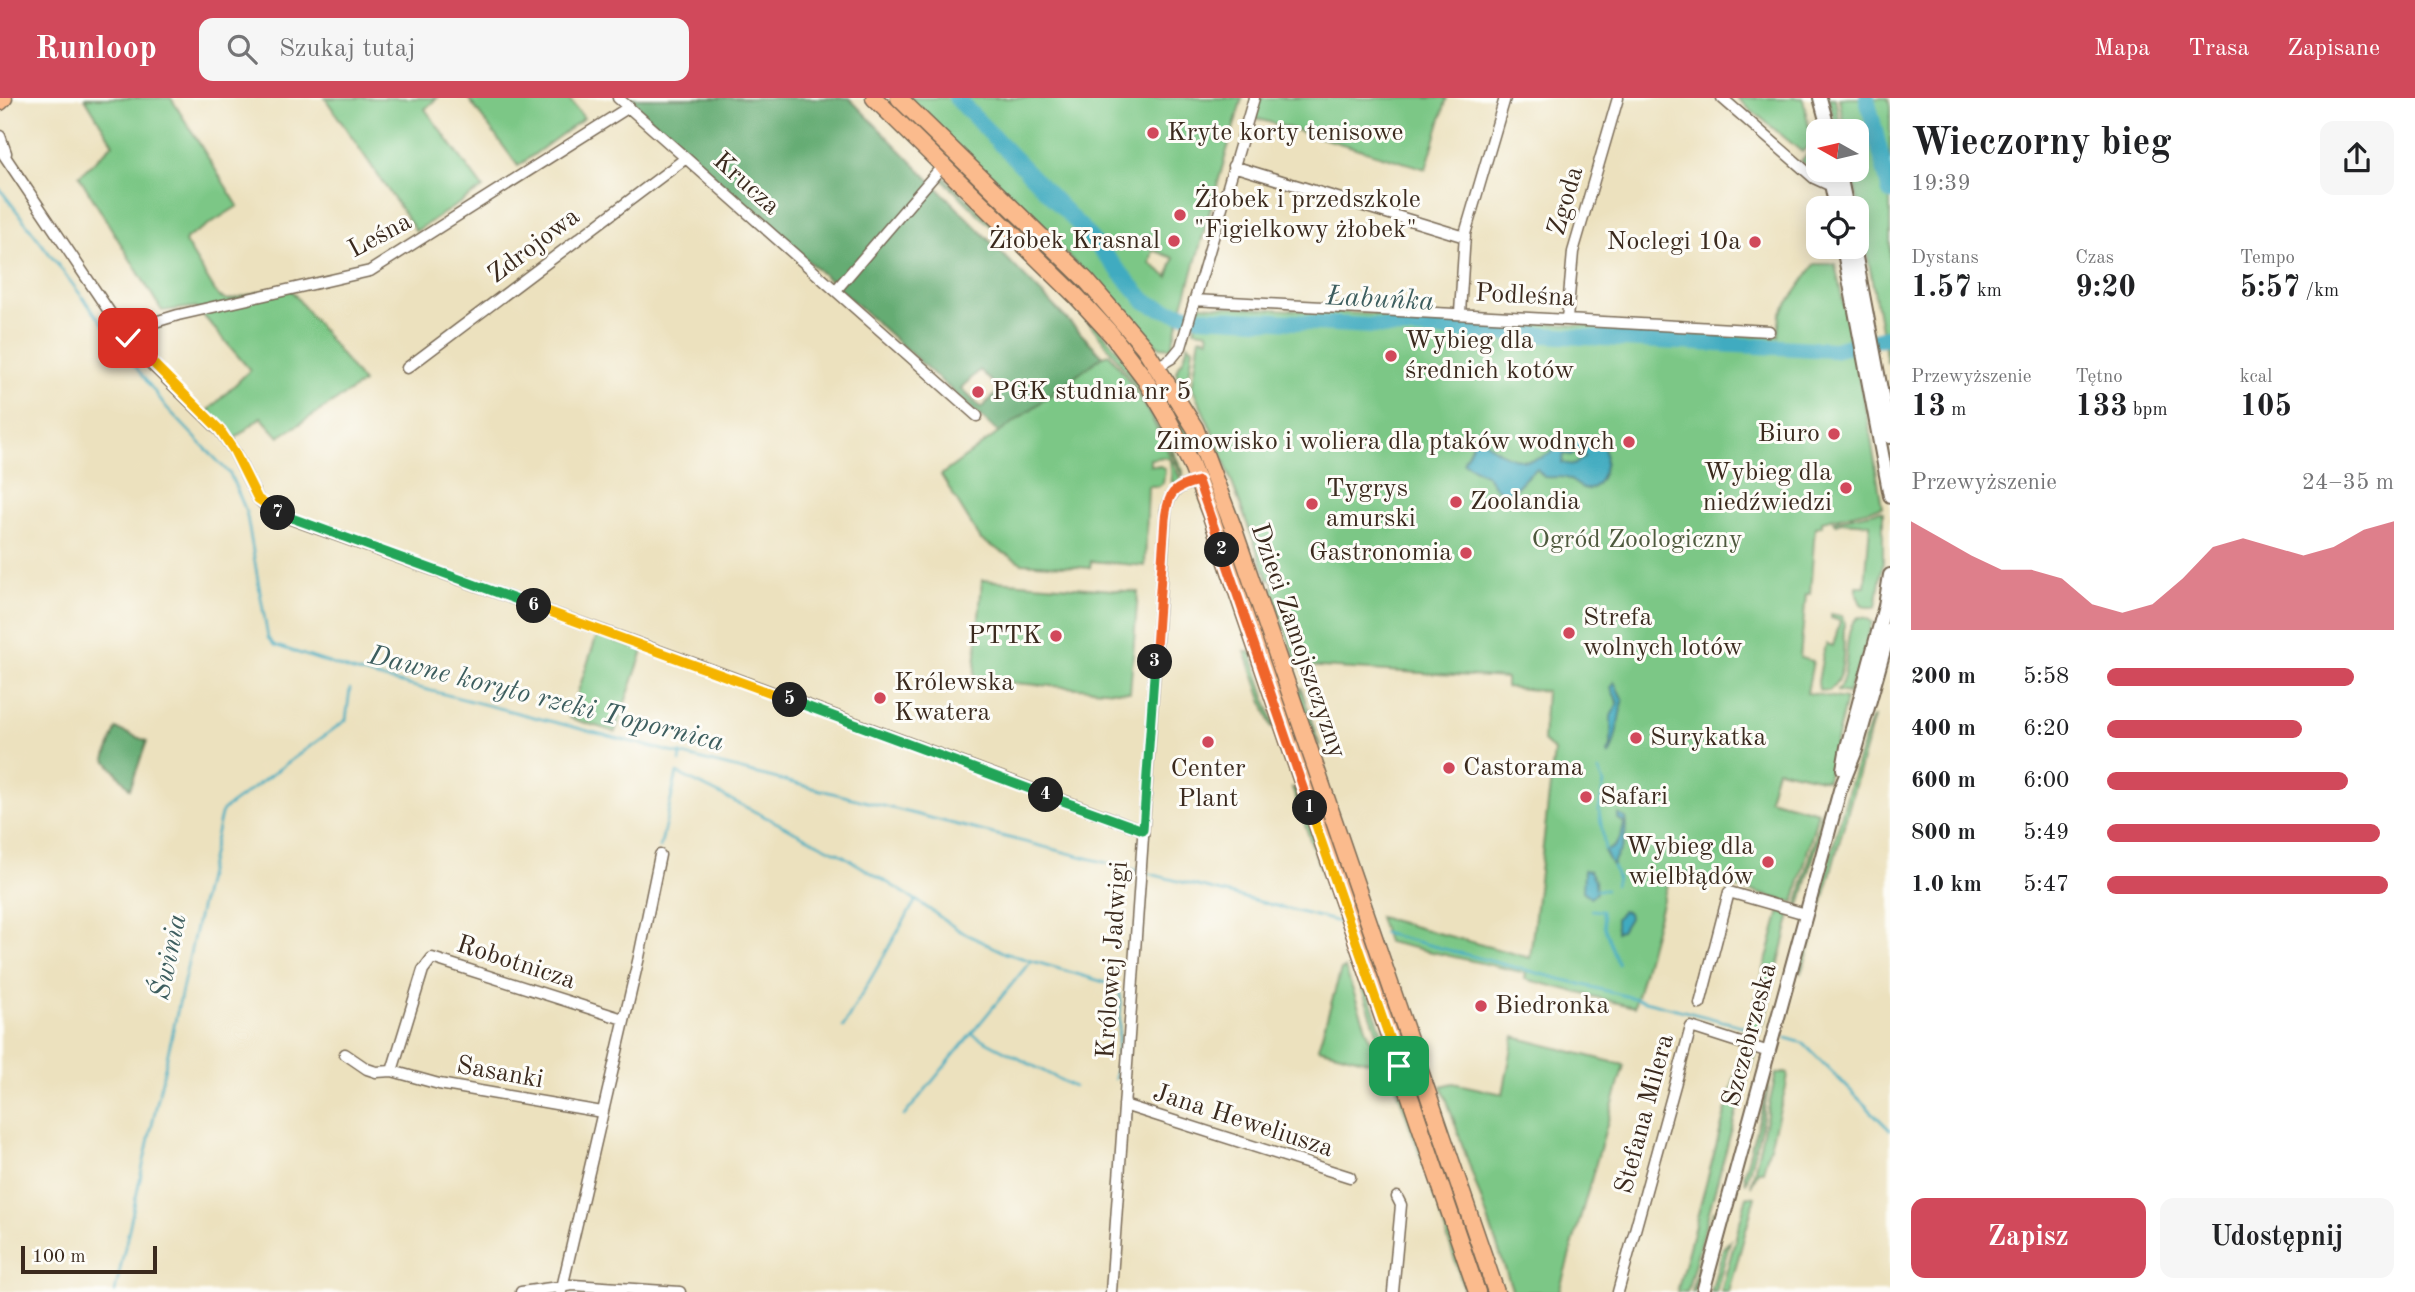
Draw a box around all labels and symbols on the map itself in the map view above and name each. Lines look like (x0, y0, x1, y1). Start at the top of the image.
north arrow (1806, 119, 1869, 182)
place label: Kryte korty tenisowe (1167, 120, 1403, 146)
marker: Kryte korty tenisowe (1145, 125, 1161, 141)
street label: Krucza (708, 148, 784, 220)
street label: Zgoda (1544, 163, 1588, 238)
place label: Żłobek i przedszkole "Figielkowy żłobek" (1194, 184, 1421, 243)
street label: Zdrojowa (483, 203, 585, 289)
marker: Żłobek i przedszkole "Figielkowy żłobek" (1172, 207, 1188, 223)
street label: Leśna (344, 209, 416, 263)
place label: Żłobek Krasnal (989, 225, 1160, 254)
place label: Noclegi 10a (1606, 229, 1741, 255)
marker: Żłobek Krasnal (1166, 233, 1182, 249)
marker: Noclegi 10a (1747, 234, 1763, 250)
street label: Podleśna (1474, 280, 1576, 312)
water label: Łabuńka (1324, 283, 1435, 317)
pin (98, 308, 158, 368)
place label: Wybieg dla średnich kotów (1405, 328, 1574, 384)
marker: Wybieg dla średnich kotów (1383, 348, 1399, 364)
place label: PGK studnia nr 5 (992, 379, 1191, 405)
marker: PGK studnia nr 5 (970, 384, 986, 400)
place label: Biuro (1758, 421, 1820, 447)
marker: Biuro (1826, 426, 1842, 442)
place label: Zimowisko i woliera dla ptaków wodnych (1156, 429, 1615, 455)
marker: Zimowisko i woliera dla ptaków wodnych (1621, 434, 1637, 450)
place label: Wybieg dla niedźwiedzi (1703, 460, 1832, 516)
place label: Tygrys amurski (1326, 476, 1416, 532)
marker: Wybieg dla niedźwiedzi (1838, 480, 1854, 496)
place label: Zoolandia (1470, 489, 1580, 515)
marker: Zoolandia (1448, 494, 1464, 510)
pin: 7 (260, 496, 296, 530)
marker: Tygrys amurski (1304, 496, 1320, 512)
street label: Dzieci Zamojszczyzny (1246, 520, 1350, 762)
park label: Ogród Zoologiczny (1532, 527, 1743, 553)
pin: 2 (1204, 532, 1240, 568)
place label: Gastronomia (1309, 540, 1452, 566)
marker: Gastronomia (1458, 545, 1474, 561)
pin: 6 (516, 588, 552, 624)
place label: Strefa wolnych lotów (1583, 605, 1743, 661)
place label: PTTK (968, 623, 1042, 649)
marker: Strefa wolnych lotów (1561, 625, 1577, 641)
marker: PTTK (1048, 628, 1064, 644)
water label: Dawne koryto rzeki Topornica (364, 642, 727, 758)
pin: 3 (1138, 644, 1172, 680)
place label: Królewska Kwatera (894, 670, 1014, 726)
pin: 5 (772, 682, 808, 718)
marker: Królewska Kwatera (872, 690, 888, 706)
place label: Surykatka (1650, 725, 1766, 751)
marker: Surykatka (1628, 730, 1644, 746)
marker: Center Plant (1200, 734, 1216, 750)
place label: Castorama (1463, 755, 1584, 781)
place label: Center Plant (1170, 756, 1246, 812)
marker: Castorama (1441, 760, 1457, 776)
pin: 4 (1028, 778, 1064, 812)
place label: Safari (1600, 784, 1668, 810)
marker: Safari (1578, 789, 1594, 805)
pin: 1 (1292, 790, 1328, 826)
place label: Wybieg dla wielbłądów (1625, 834, 1754, 890)
marker: Wybieg dla wielbłądów (1760, 854, 1776, 870)
street label: Królowej Jadwigi (1093, 860, 1133, 1060)
water label: Świnia (141, 910, 193, 1003)
street label: Robotnicza (453, 932, 579, 994)
street label: Szczebrzeska (1718, 960, 1782, 1110)
place label: Biedronka (1495, 993, 1610, 1019)
marker: Biedronka (1473, 998, 1489, 1014)
street label: Stefana Milera (1611, 1031, 1679, 1197)
pin (1369, 1036, 1429, 1096)
street label: Sasanki (455, 1053, 545, 1093)
street label: Jana Heweliusza (1150, 1080, 1336, 1162)
scale bar (21, 1243, 158, 1275)

